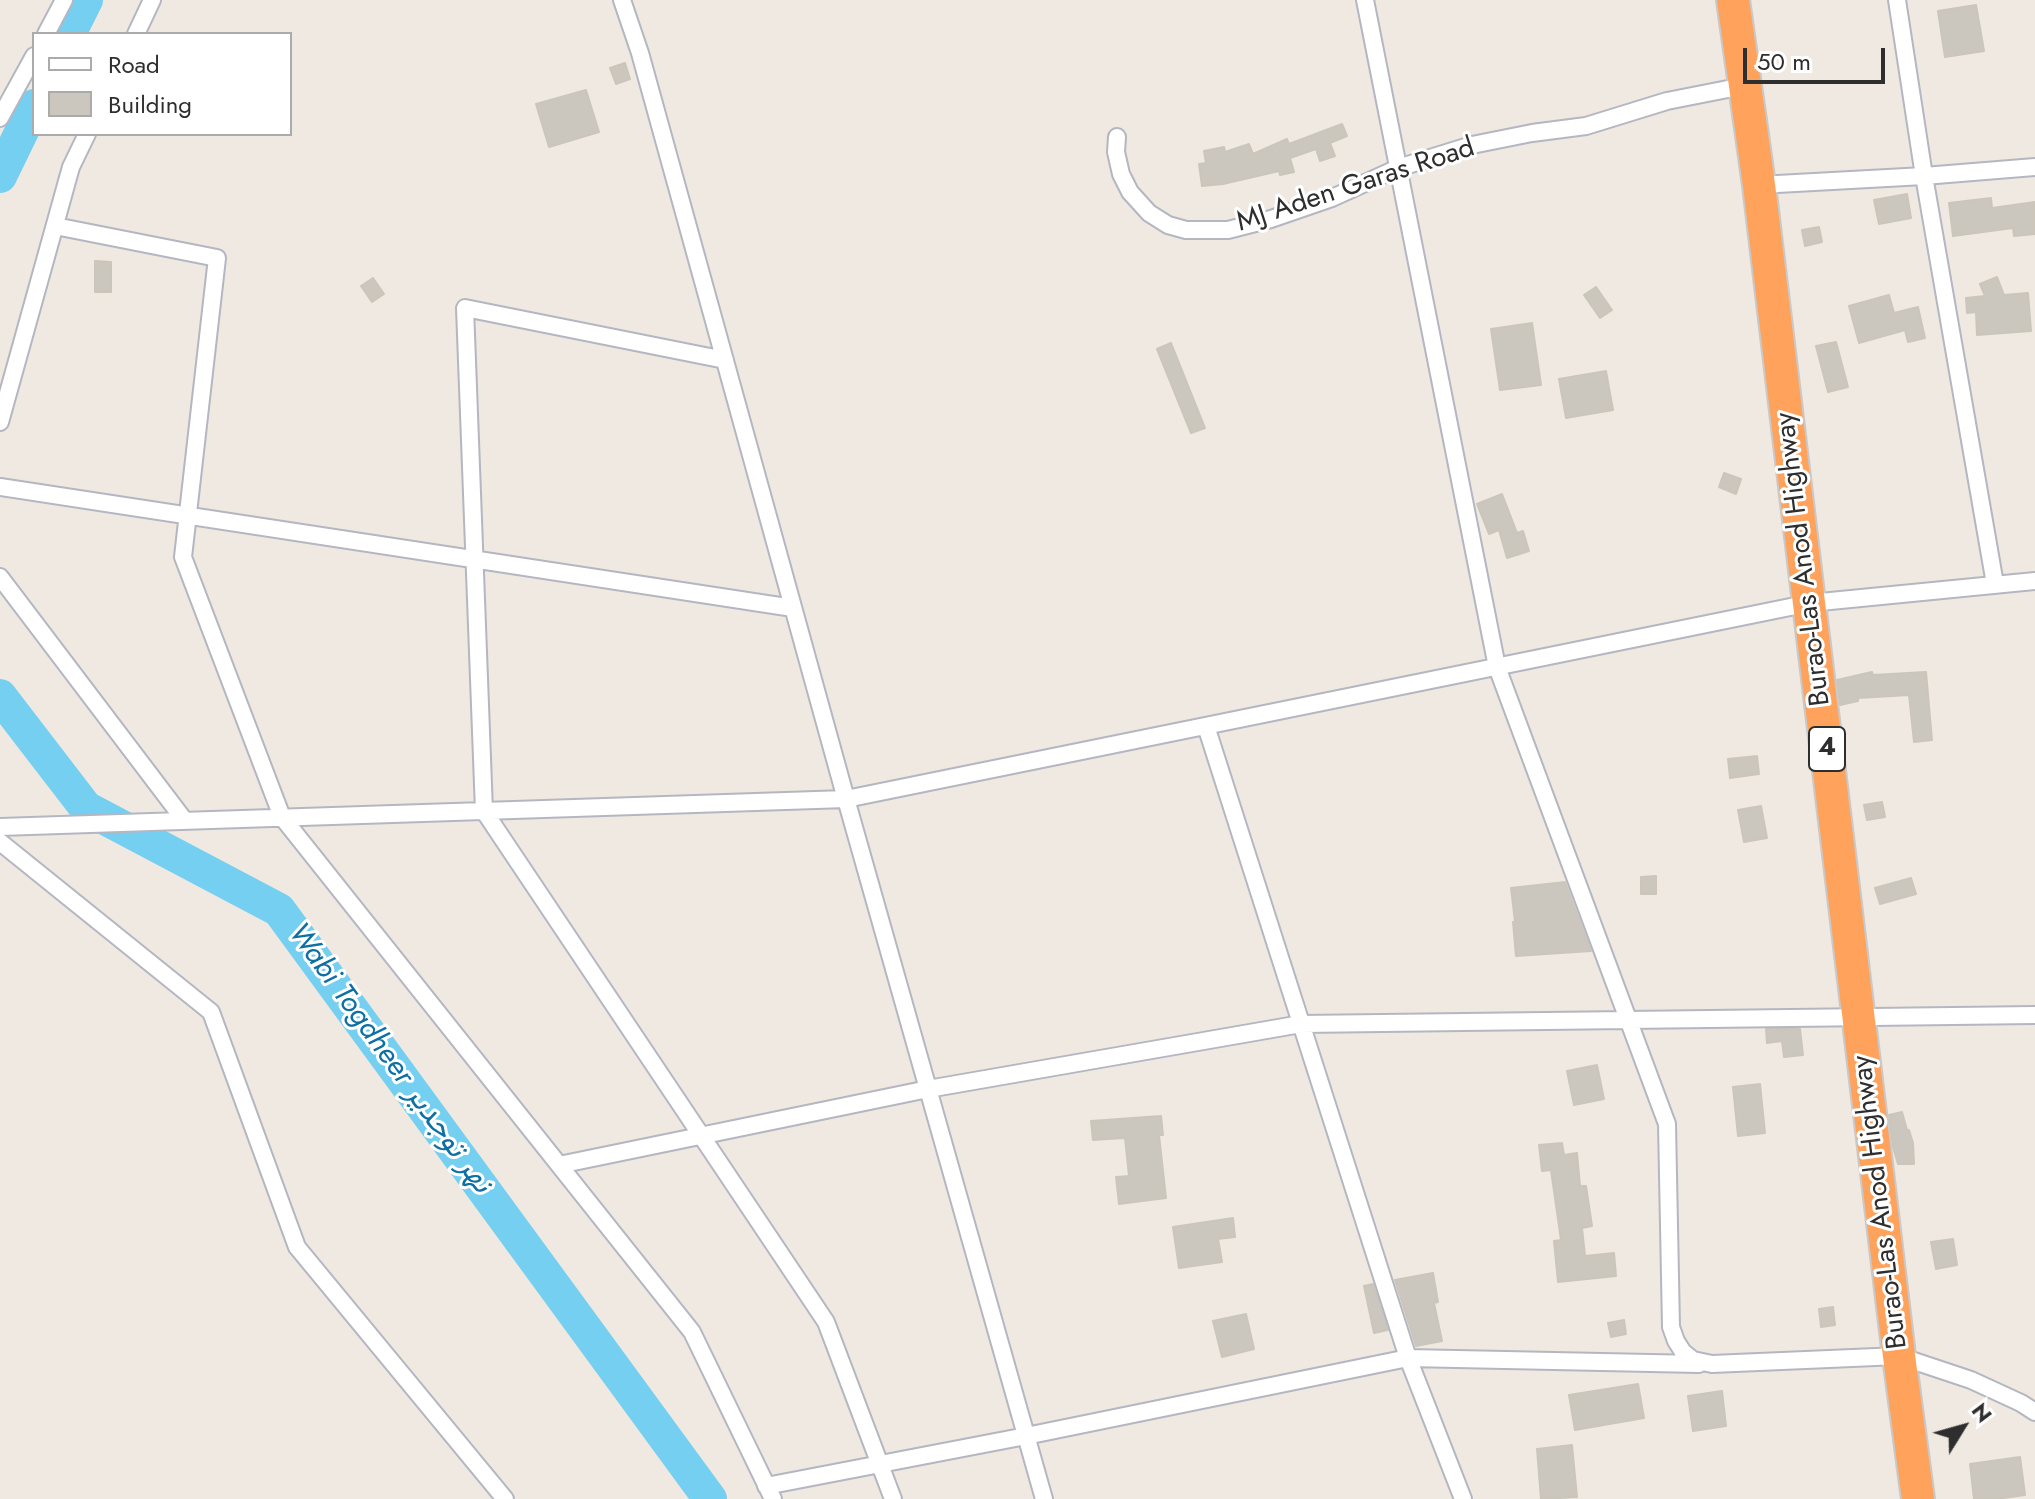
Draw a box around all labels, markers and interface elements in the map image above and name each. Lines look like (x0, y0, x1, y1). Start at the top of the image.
legend (32, 32, 292, 136)
scale bar (1747, 32, 1889, 82)
text: 50 m (1757, 44, 1811, 79)
text: Road (108, 47, 160, 82)
text: Building (108, 87, 192, 122)
street label: MJ Aden Garas Road (1233, 132, 1479, 240)
street label: Burao-Las Anod Highway (1769, 410, 1839, 708)
road number: 4 (1809, 727, 1845, 771)
water label: Wabi Togdheer نهر توجدير (279, 917, 499, 1201)
street label: Burao-Las Anod Highway (1846, 1053, 1916, 1351)
north arrow (1923, 1387, 2003, 1467)
text: N (1964, 1396, 2000, 1429)

